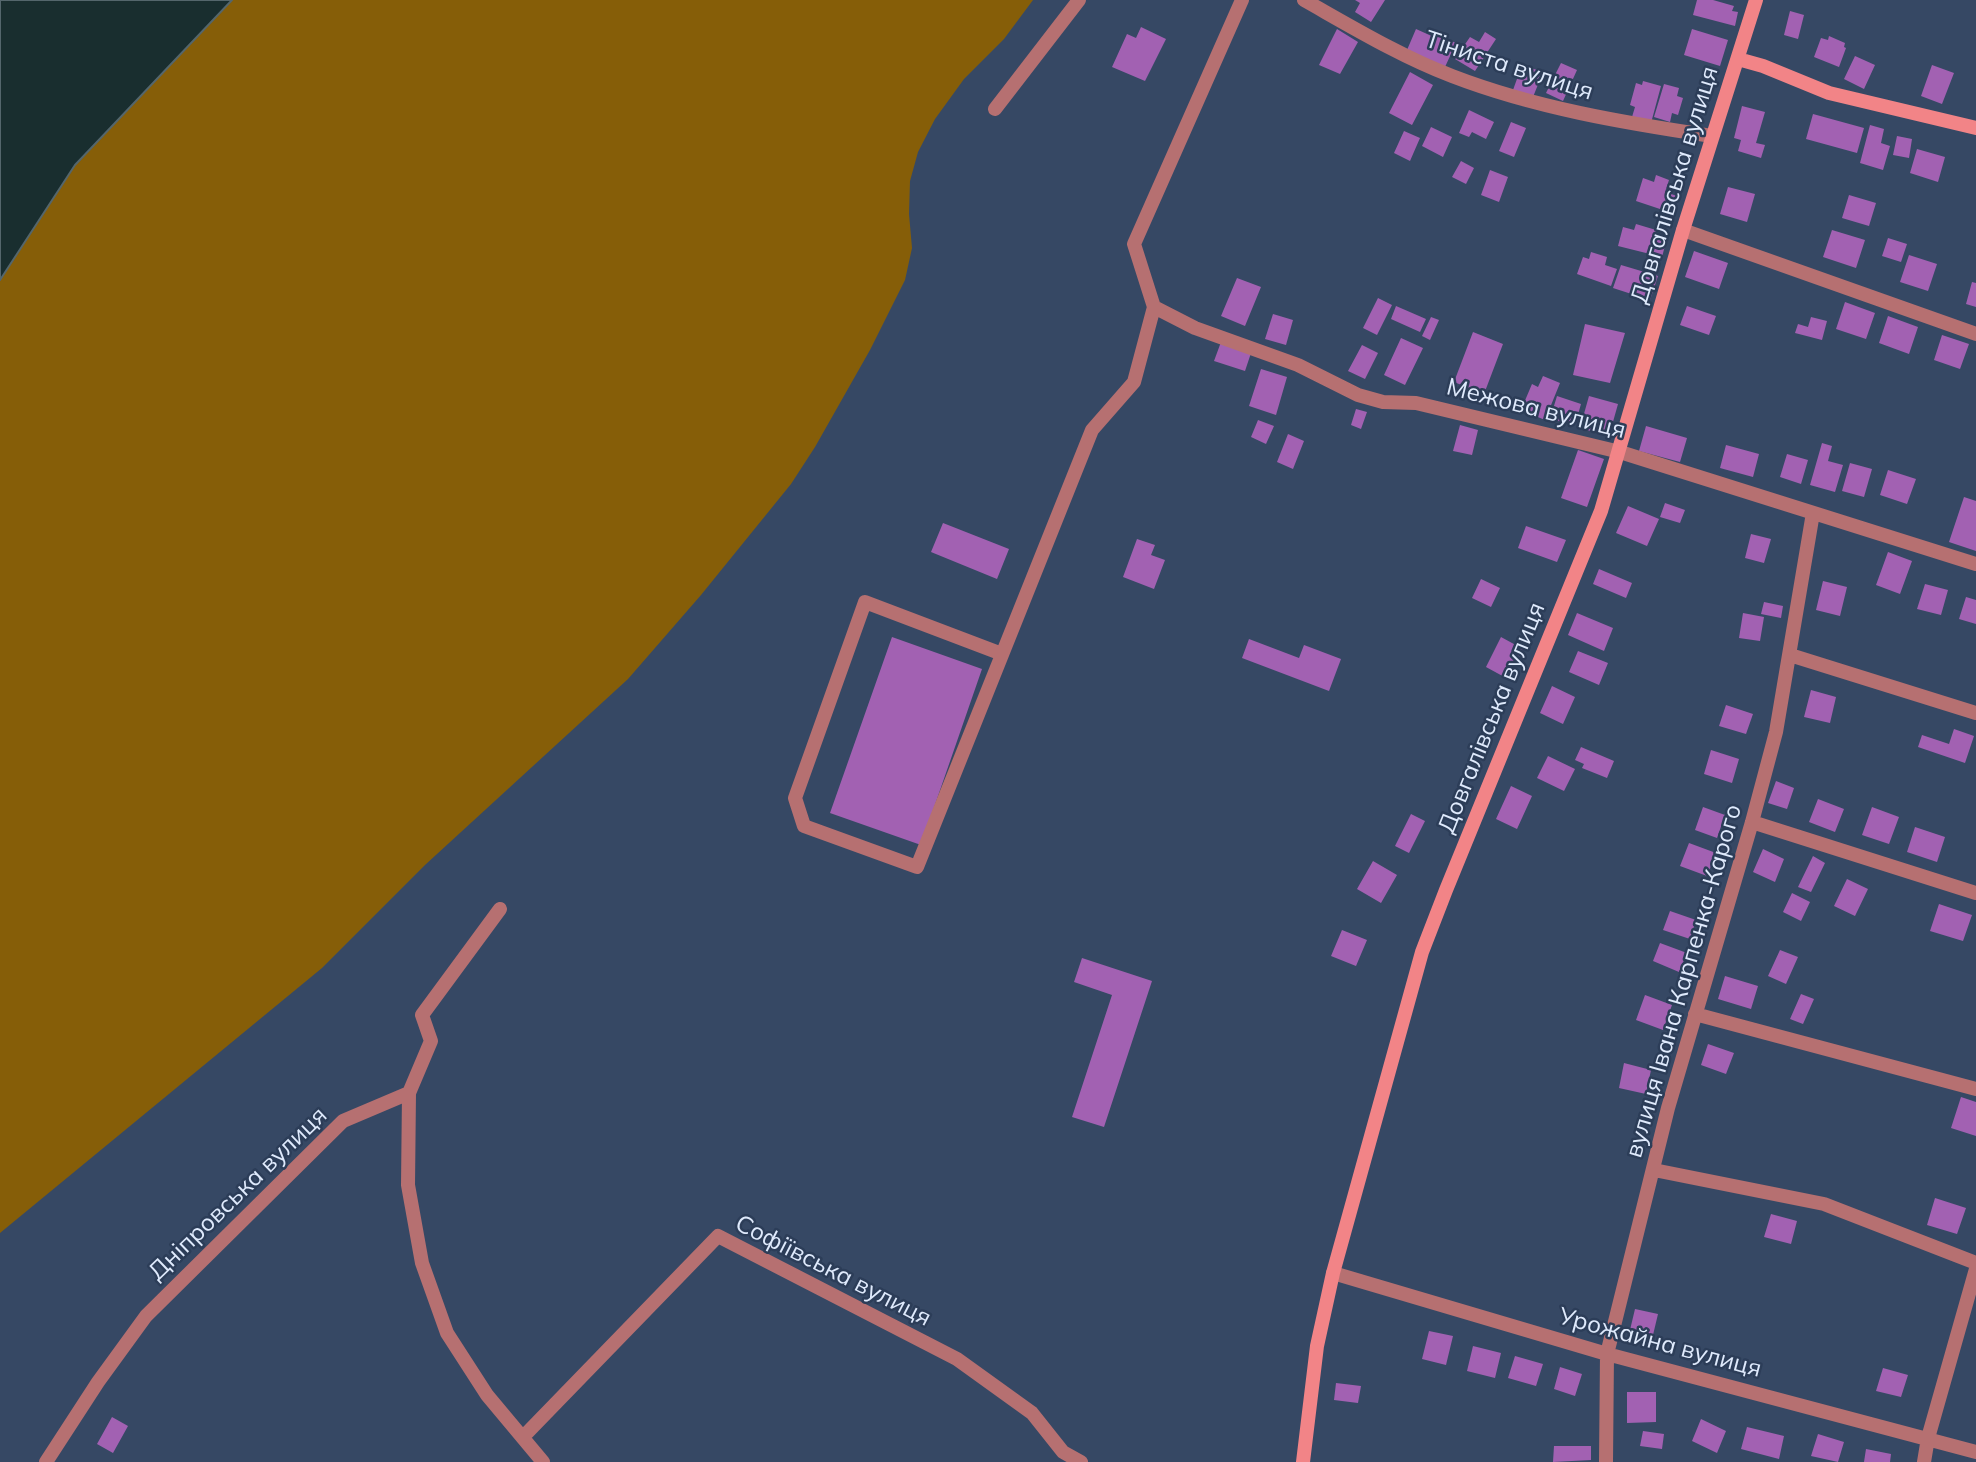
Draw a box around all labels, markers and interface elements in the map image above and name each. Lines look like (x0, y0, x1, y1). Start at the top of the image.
street label: Тіниста вулиця (1421, 25, 1597, 107)
street label: Довгалівська вулиця (1625, 63, 1725, 307)
street label: Межова вулиця (1444, 373, 1628, 445)
street label: Довгалівська вулиця (1433, 598, 1551, 838)
street label: вулиця Івана Карпенка-Карого (1620, 801, 1748, 1161)
street label: Дніпровська вулиця (143, 1101, 333, 1287)
street label: Софіївська вулиця (730, 1209, 936, 1333)
street label: Урожайна вулиця (1555, 1302, 1765, 1384)

